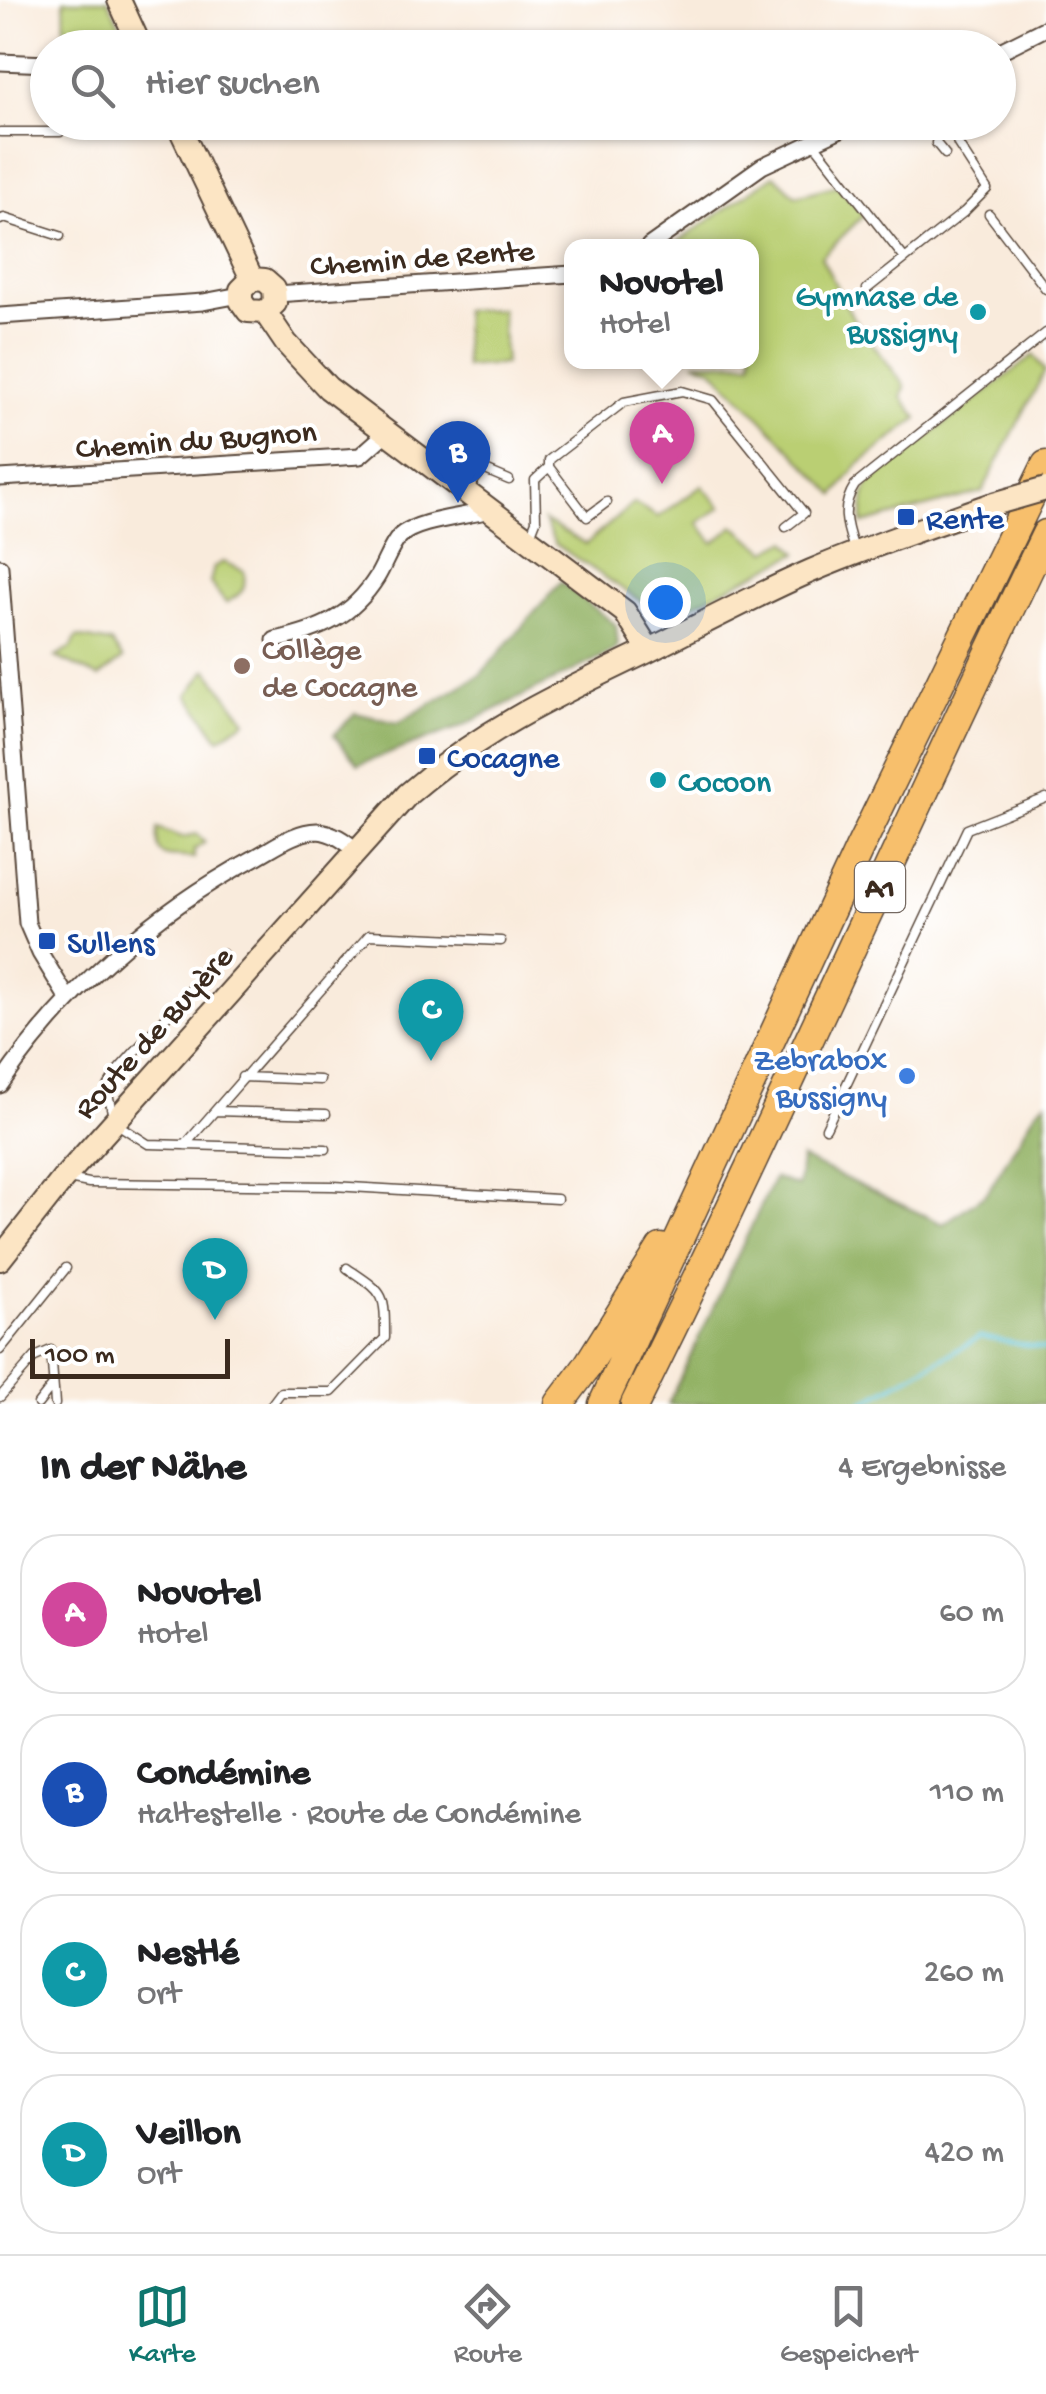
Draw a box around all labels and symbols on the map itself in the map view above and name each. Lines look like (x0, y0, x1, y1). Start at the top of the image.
street label: Chemin de Rente (309, 234, 536, 288)
place label: Gymnase de Bussigny (795, 280, 958, 355)
marker: Gymnase de Bussigny (967, 301, 989, 323)
pin: A (630, 402, 694, 484)
street label: Chemin du Bugnon (75, 416, 318, 470)
pin: B (426, 420, 490, 503)
place label: Rente (926, 503, 1005, 541)
marker: Rente (895, 506, 917, 528)
your location (640, 577, 691, 628)
place label: Collège de Cocagne (262, 634, 418, 709)
marker: Collège de Cocagne (231, 655, 253, 677)
place label: Cocagne (447, 742, 560, 780)
marker: Cocagne (416, 745, 438, 767)
place label: Cocoon (678, 766, 771, 804)
marker: Cocoon (647, 769, 669, 791)
road number: A1 (855, 862, 905, 912)
place label: Sullens (67, 927, 156, 965)
marker: Sullens (36, 930, 58, 952)
street label: Route de Buyère (68, 940, 244, 1129)
pin: C (398, 978, 464, 1061)
place label: Zebrabox Bussigny (753, 1044, 887, 1119)
marker: Zebrabox Bussigny (896, 1065, 918, 1087)
pin: D (182, 1238, 248, 1320)
scale bar (30, 1334, 230, 1378)

